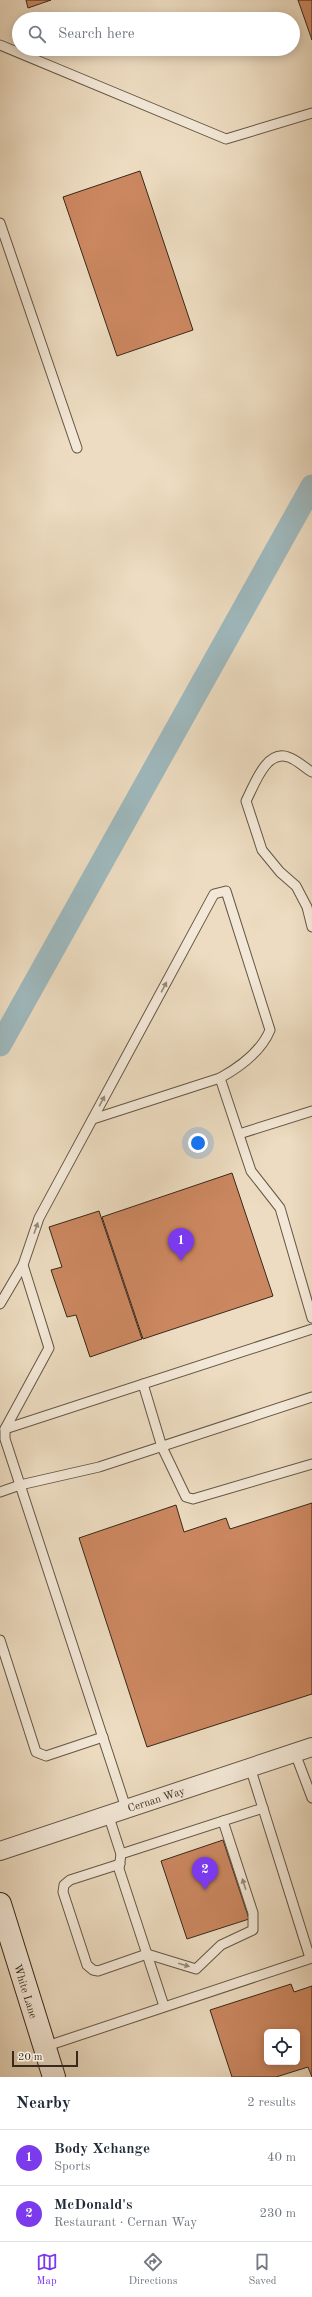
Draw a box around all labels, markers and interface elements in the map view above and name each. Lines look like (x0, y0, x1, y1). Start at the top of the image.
search box (12, 12, 300, 56)
icon: search (26, 23, 48, 45)
text: Search here (58, 27, 135, 42)
one-way arrow (161, 981, 168, 992)
one-way arrow (99, 1095, 106, 1107)
your location (188, 1133, 208, 1153)
one-way arrow (33, 1222, 39, 1234)
pin: 1 (168, 1228, 194, 1261)
street label: Cernan Way (127, 1786, 187, 1815)
pin: 2 (192, 1857, 218, 1890)
one-way arrow (240, 1878, 246, 1890)
one-way arrow (179, 1962, 191, 1968)
street label: White Lane (11, 1963, 38, 2020)
map controls (264, 2029, 300, 2065)
button: locate (264, 2029, 300, 2065)
scale bar (12, 2049, 78, 2068)
text: 20 m (18, 2052, 43, 2063)
text: Nearby (16, 2095, 71, 2112)
text: 2 results (247, 2096, 296, 2109)
text: Body Xchange (54, 2142, 150, 2157)
text: 1 (25, 2151, 33, 2164)
text: 40 m (267, 2151, 296, 2164)
text: Sports (54, 2160, 91, 2173)
text: McDonald's (54, 2198, 132, 2213)
text: 2 (25, 2207, 33, 2220)
text: 230 m (259, 2207, 296, 2220)
text: Restaurant · Cernan Way (54, 2216, 197, 2229)
tab: Map (36, 2251, 58, 2289)
tab: Directions (129, 2251, 177, 2289)
tab: Saved (248, 2251, 276, 2289)

